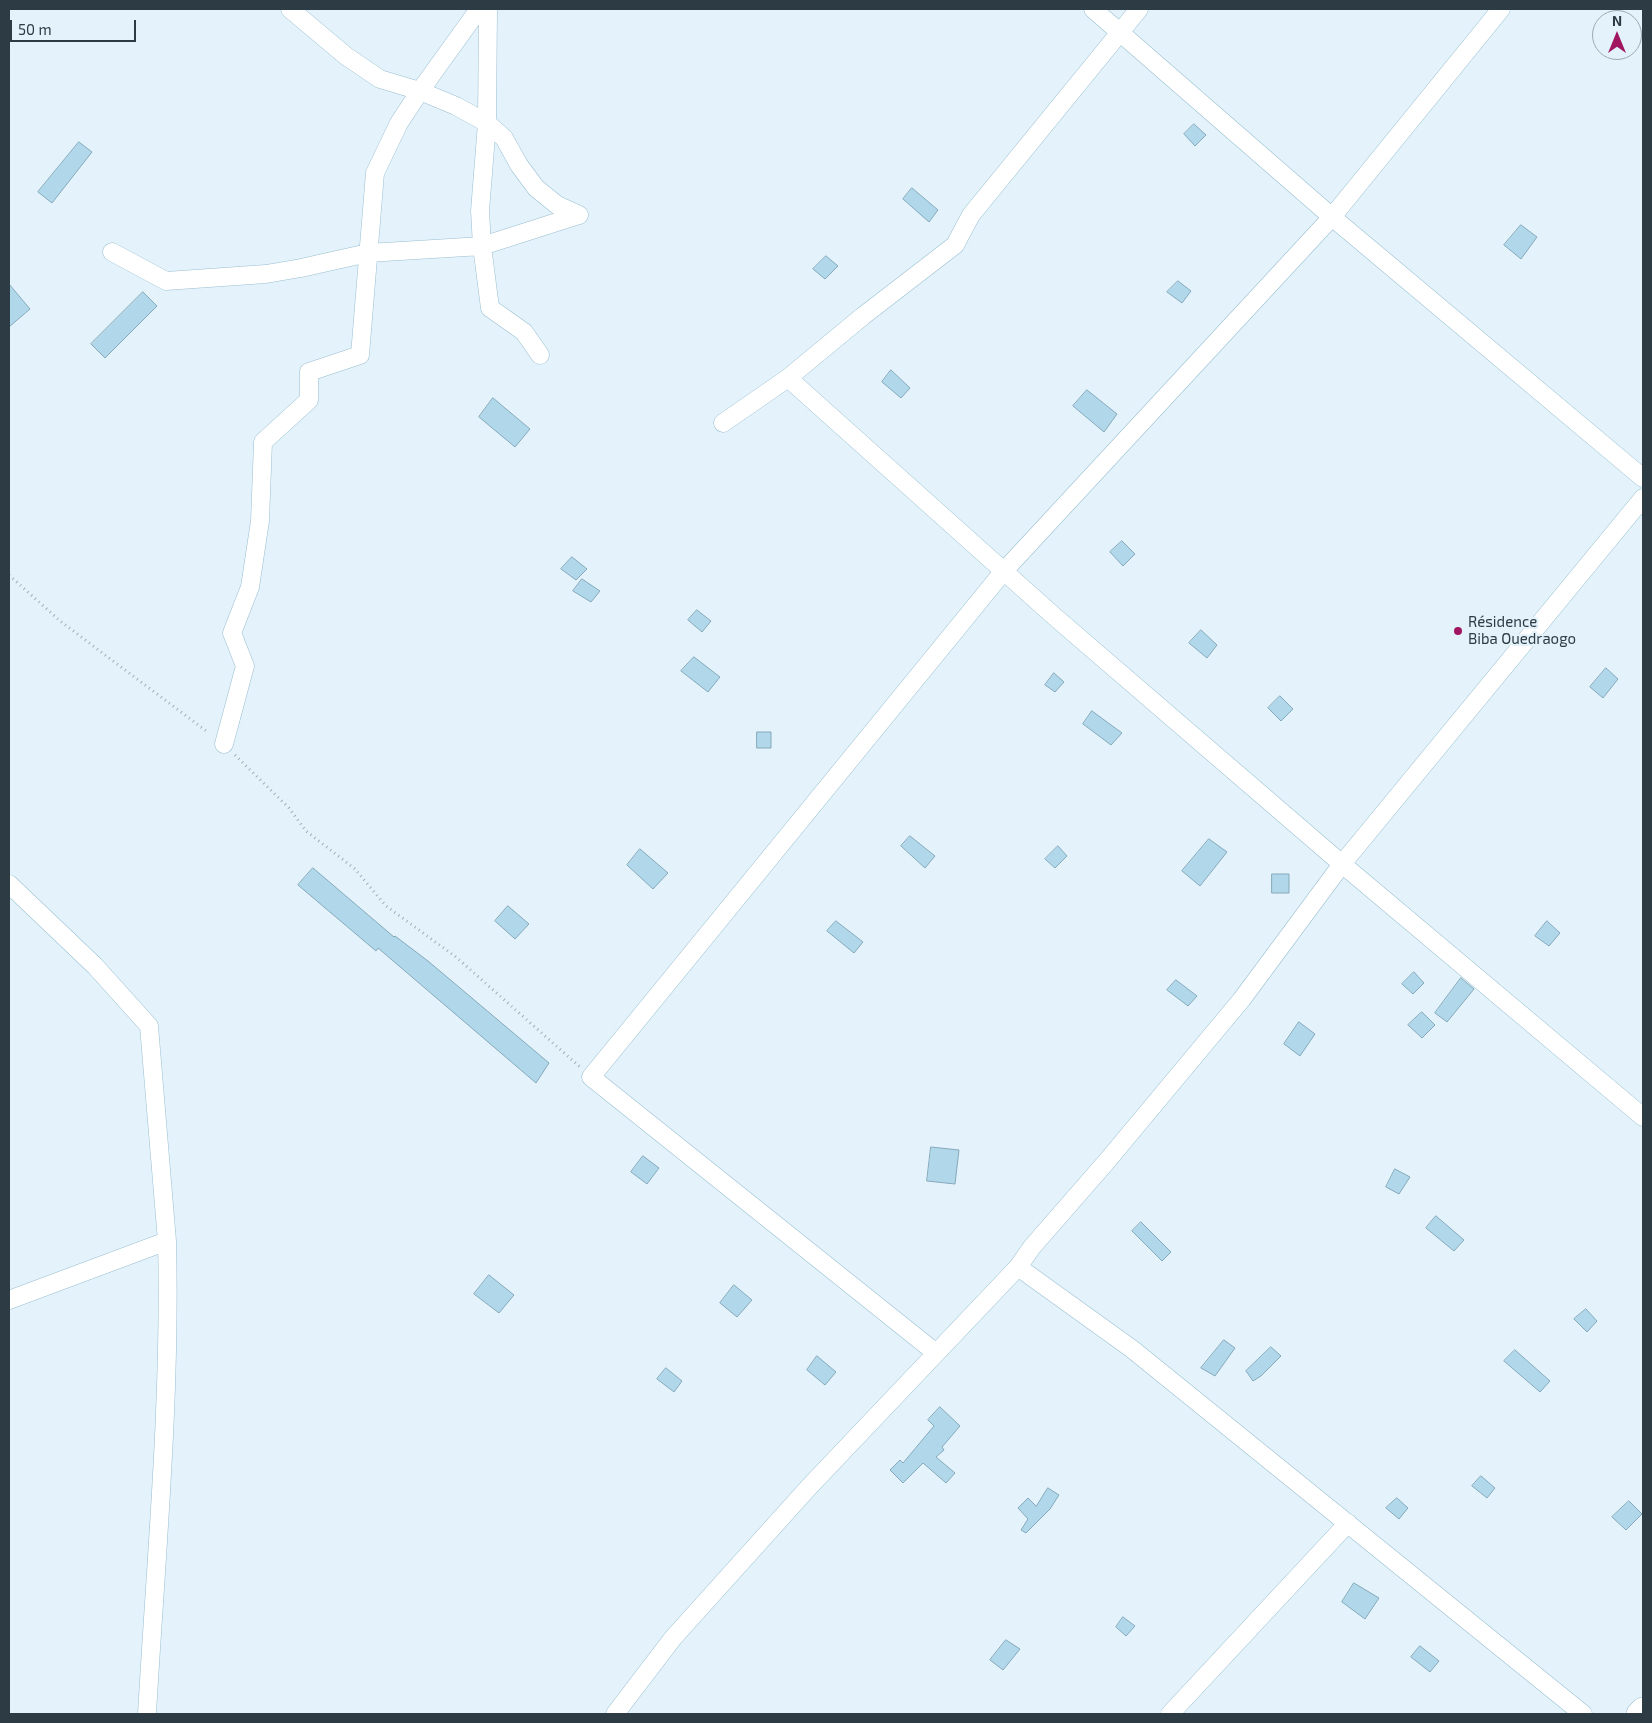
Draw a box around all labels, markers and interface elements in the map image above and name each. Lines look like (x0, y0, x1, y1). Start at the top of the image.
scale bar (12, 10, 139, 42)
north arrow (1592, 10, 1642, 60)
text: N (1612, 12, 1622, 29)
text: 50 m (18, 20, 52, 38)
place label: Résidence Biba Ouedraogo (1468, 613, 1576, 648)
marker: Résidence Biba Ouedraogo (1452, 625, 1464, 637)

